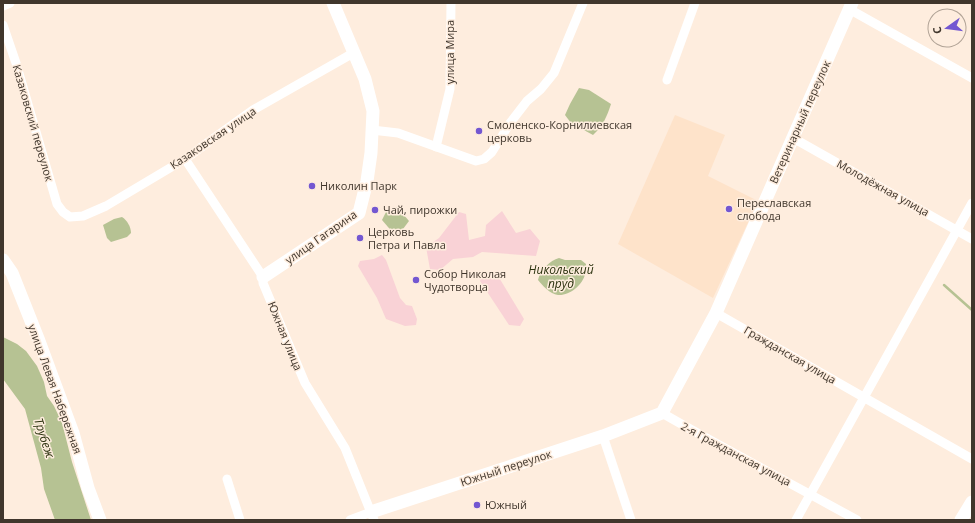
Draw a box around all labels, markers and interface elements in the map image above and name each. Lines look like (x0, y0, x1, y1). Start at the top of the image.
north arrow (927, 8, 967, 48)
street label: улица Мира (442, 20, 457, 84)
text: С (929, 25, 945, 36)
street label: Ветеринарный переулок (766, 58, 834, 186)
street label: Казаковский переулок (10, 63, 57, 183)
street label: Казаковская улица (167, 103, 259, 172)
place label: Смоленско-Корнилиевская церковь (487, 117, 632, 145)
marker: Смоленско-Корнилиевская церковь (474, 126, 484, 136)
street label: Молодёжная улица (834, 156, 932, 219)
place label: Николин Парк (320, 178, 397, 193)
marker: Николин Парк (307, 181, 317, 191)
place label: Переславская слобода (737, 195, 811, 223)
place label: Чай, пирожки (383, 202, 457, 217)
marker: Переславская слобода (724, 204, 734, 214)
marker: Чай, пирожки (370, 205, 380, 215)
street label: улица Гагарина (282, 206, 359, 267)
place label: Церковь Петра и Павла (368, 224, 446, 252)
marker: Церковь Петра и Павла (355, 233, 365, 243)
water label: Никольский пруд (528, 261, 594, 292)
place label: Собор Николая Чудотворца (424, 266, 506, 294)
marker: Собор Николая Чудотворца (411, 275, 421, 285)
street label: Южная улица (265, 299, 306, 373)
street label: улица Левая Набережная (25, 322, 86, 456)
street label: Гражданская улица (742, 322, 839, 387)
water label: Трубеж (30, 416, 59, 461)
street label: 2-я Гражданская улица (679, 418, 794, 489)
street label: Южный переулок (458, 446, 554, 489)
place label: Южный (485, 497, 527, 512)
marker: Южный (472, 500, 482, 510)

